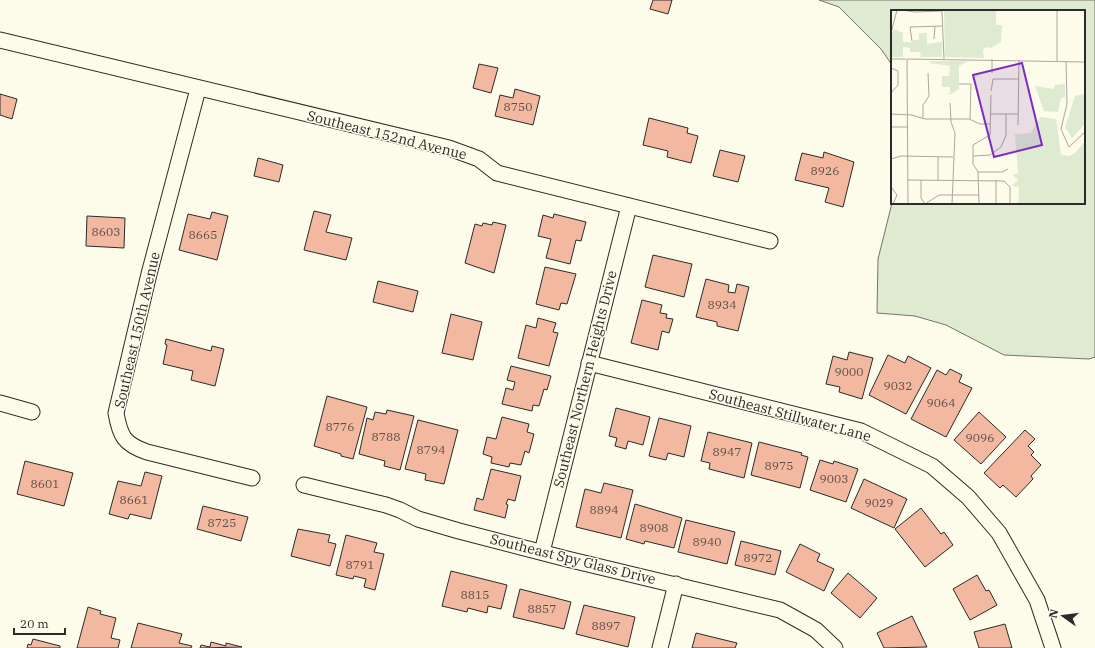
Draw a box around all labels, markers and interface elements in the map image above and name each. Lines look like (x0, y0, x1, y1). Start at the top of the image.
inset map (891, 10, 1085, 204)
house number: 8750 (504, 99, 532, 114)
street label: Southeast 152nd Avenue (305, 106, 469, 164)
house number: 8926 (811, 163, 839, 178)
house number: 8603 (92, 224, 120, 239)
house number: 8665 (189, 227, 217, 242)
street label: Southeast 150th Avenue (110, 250, 164, 410)
street label: Southeast Northern Heights Drive (549, 269, 621, 489)
house number: 8934 (708, 297, 736, 312)
house number: 9000 (835, 364, 863, 379)
house number: 9032 (884, 378, 912, 393)
street label: Southeast Stillwater Lane (707, 385, 873, 445)
house number: 9064 (927, 395, 955, 410)
house number: 8776 (326, 419, 354, 434)
house number: 8788 (372, 429, 400, 444)
house number: 9096 (966, 430, 994, 445)
house number: 8794 (417, 442, 445, 457)
house number: 8947 (713, 444, 741, 459)
house number: 8975 (765, 458, 793, 473)
house number: 9003 (820, 471, 848, 486)
house number: 8601 (31, 476, 59, 491)
house number: 8661 (120, 492, 148, 507)
house number: 9029 (865, 495, 893, 510)
house number: 8894 (590, 502, 618, 517)
house number: 8725 (208, 515, 236, 530)
house number: 8908 (640, 520, 668, 535)
street label: Southeast Spy Glass Drive (488, 530, 658, 588)
house number: 8940 (693, 534, 721, 549)
house number: 8972 (744, 550, 772, 565)
house number: 8791 (346, 557, 374, 572)
house number: 8815 (461, 587, 489, 602)
north arrow (1043, 596, 1083, 636)
house number: 8857 (528, 601, 556, 616)
text: N (1045, 607, 1061, 619)
scale bar (14, 610, 65, 636)
text: 20 m (20, 616, 49, 631)
house number: 8897 (592, 618, 620, 633)

